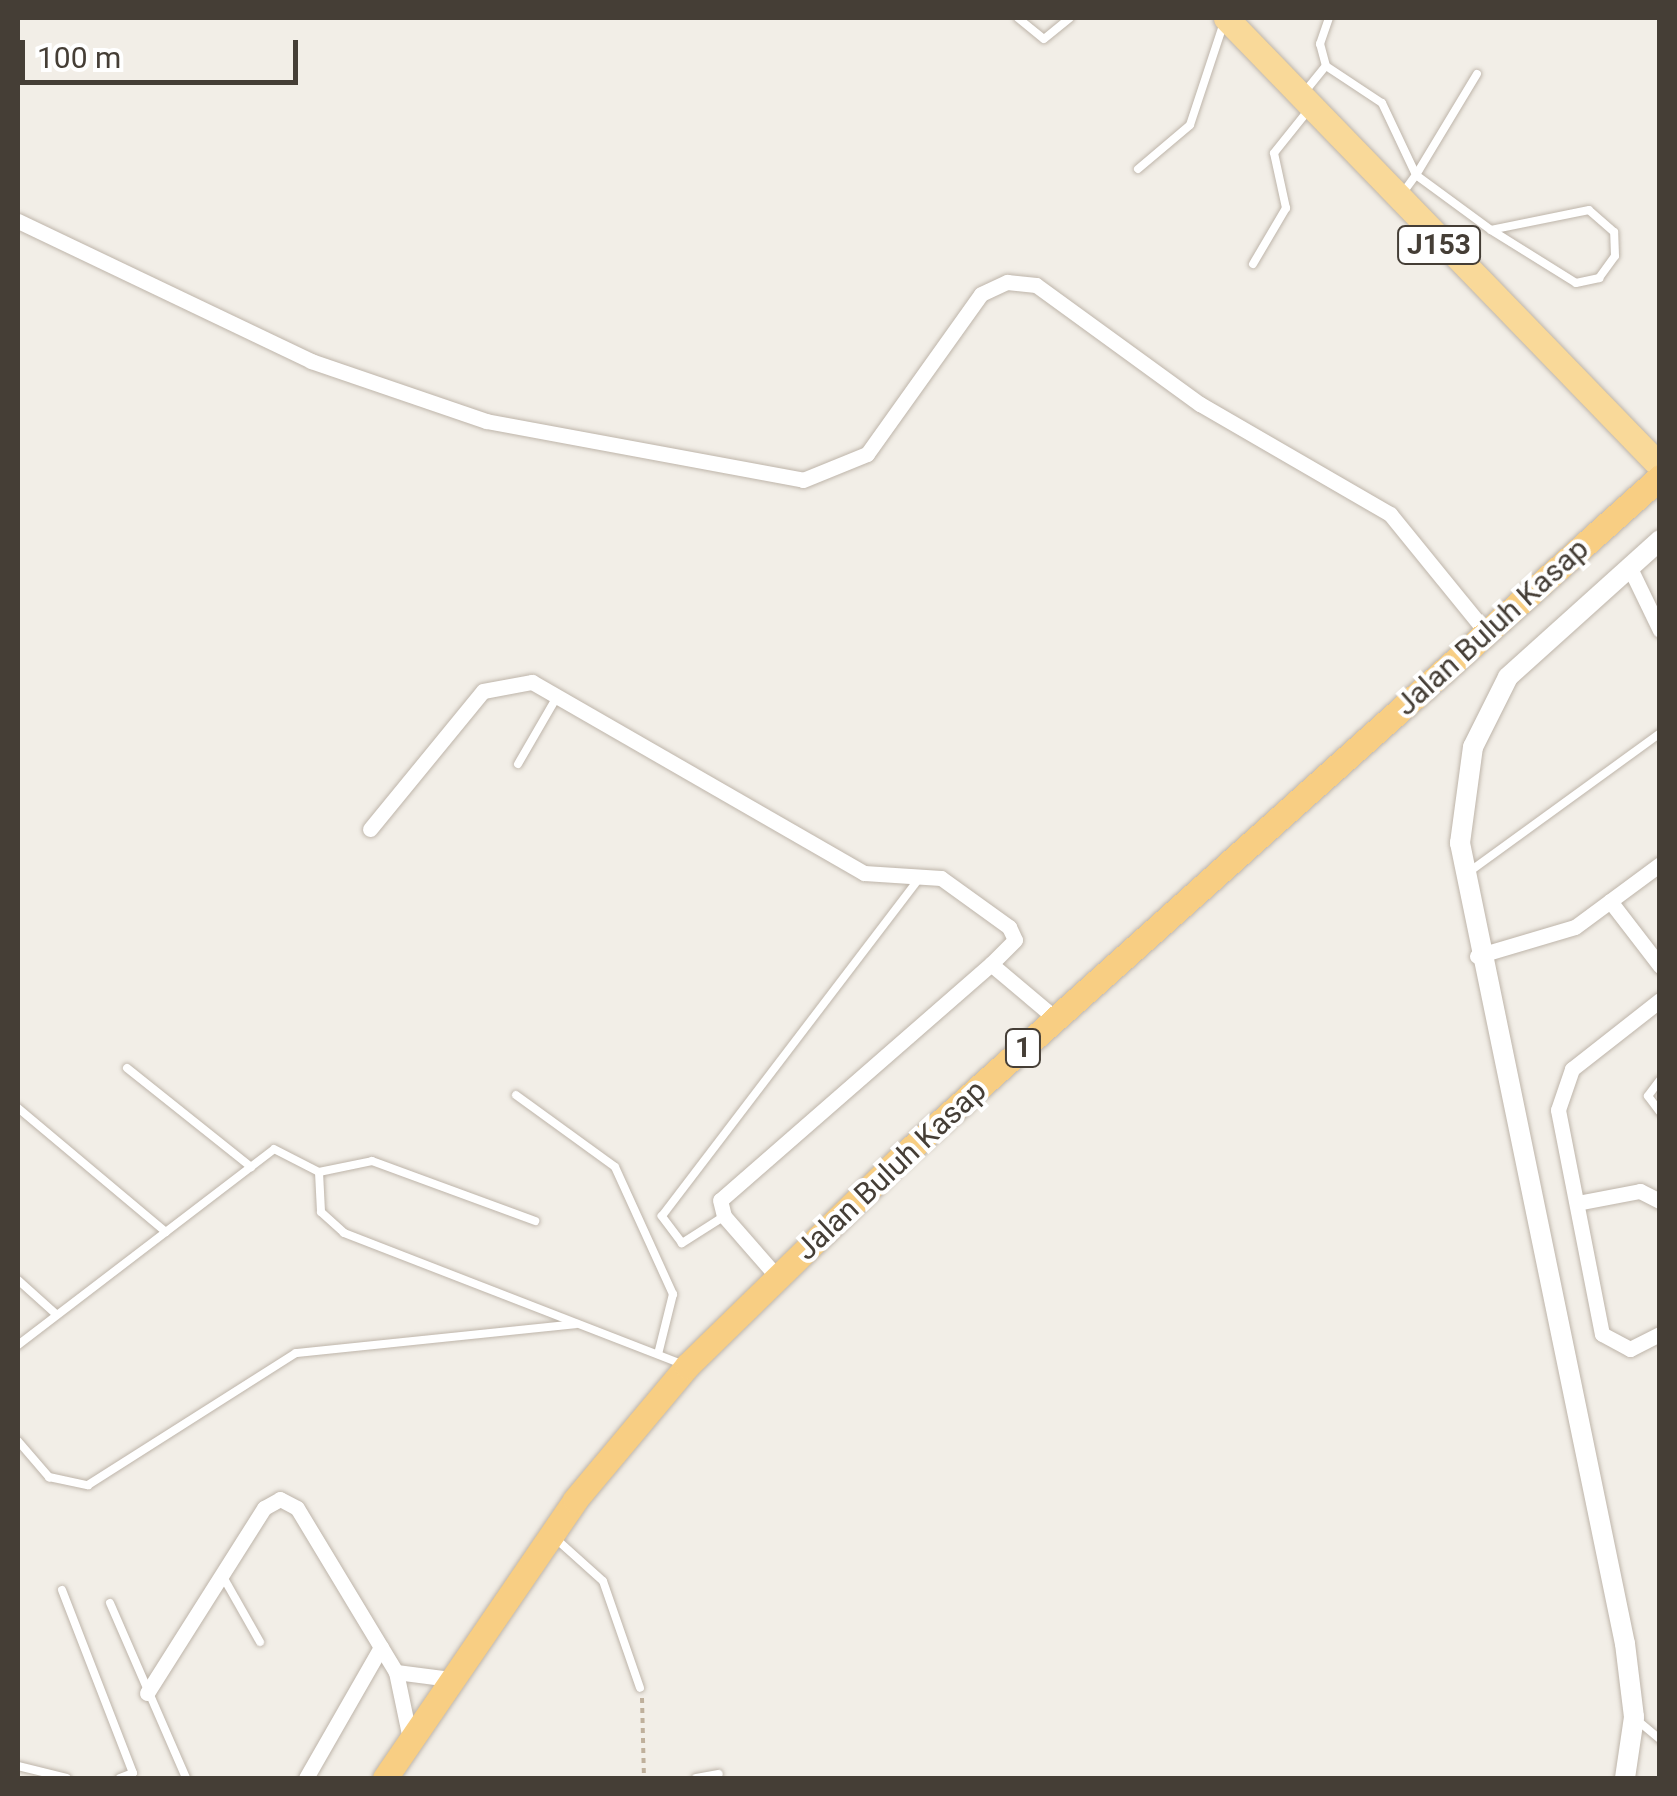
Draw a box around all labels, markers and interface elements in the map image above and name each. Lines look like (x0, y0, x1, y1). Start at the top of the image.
scale bar (25, 20, 302, 82)
text: 100 m (37, 40, 121, 75)
road number: J153 (1396, 222, 1482, 268)
street label: Jalan Buluh Kasap (1388, 531, 1596, 723)
road number: 1 (1003, 1025, 1043, 1071)
street label: Jalan Buluh Kasap (788, 1073, 994, 1267)

